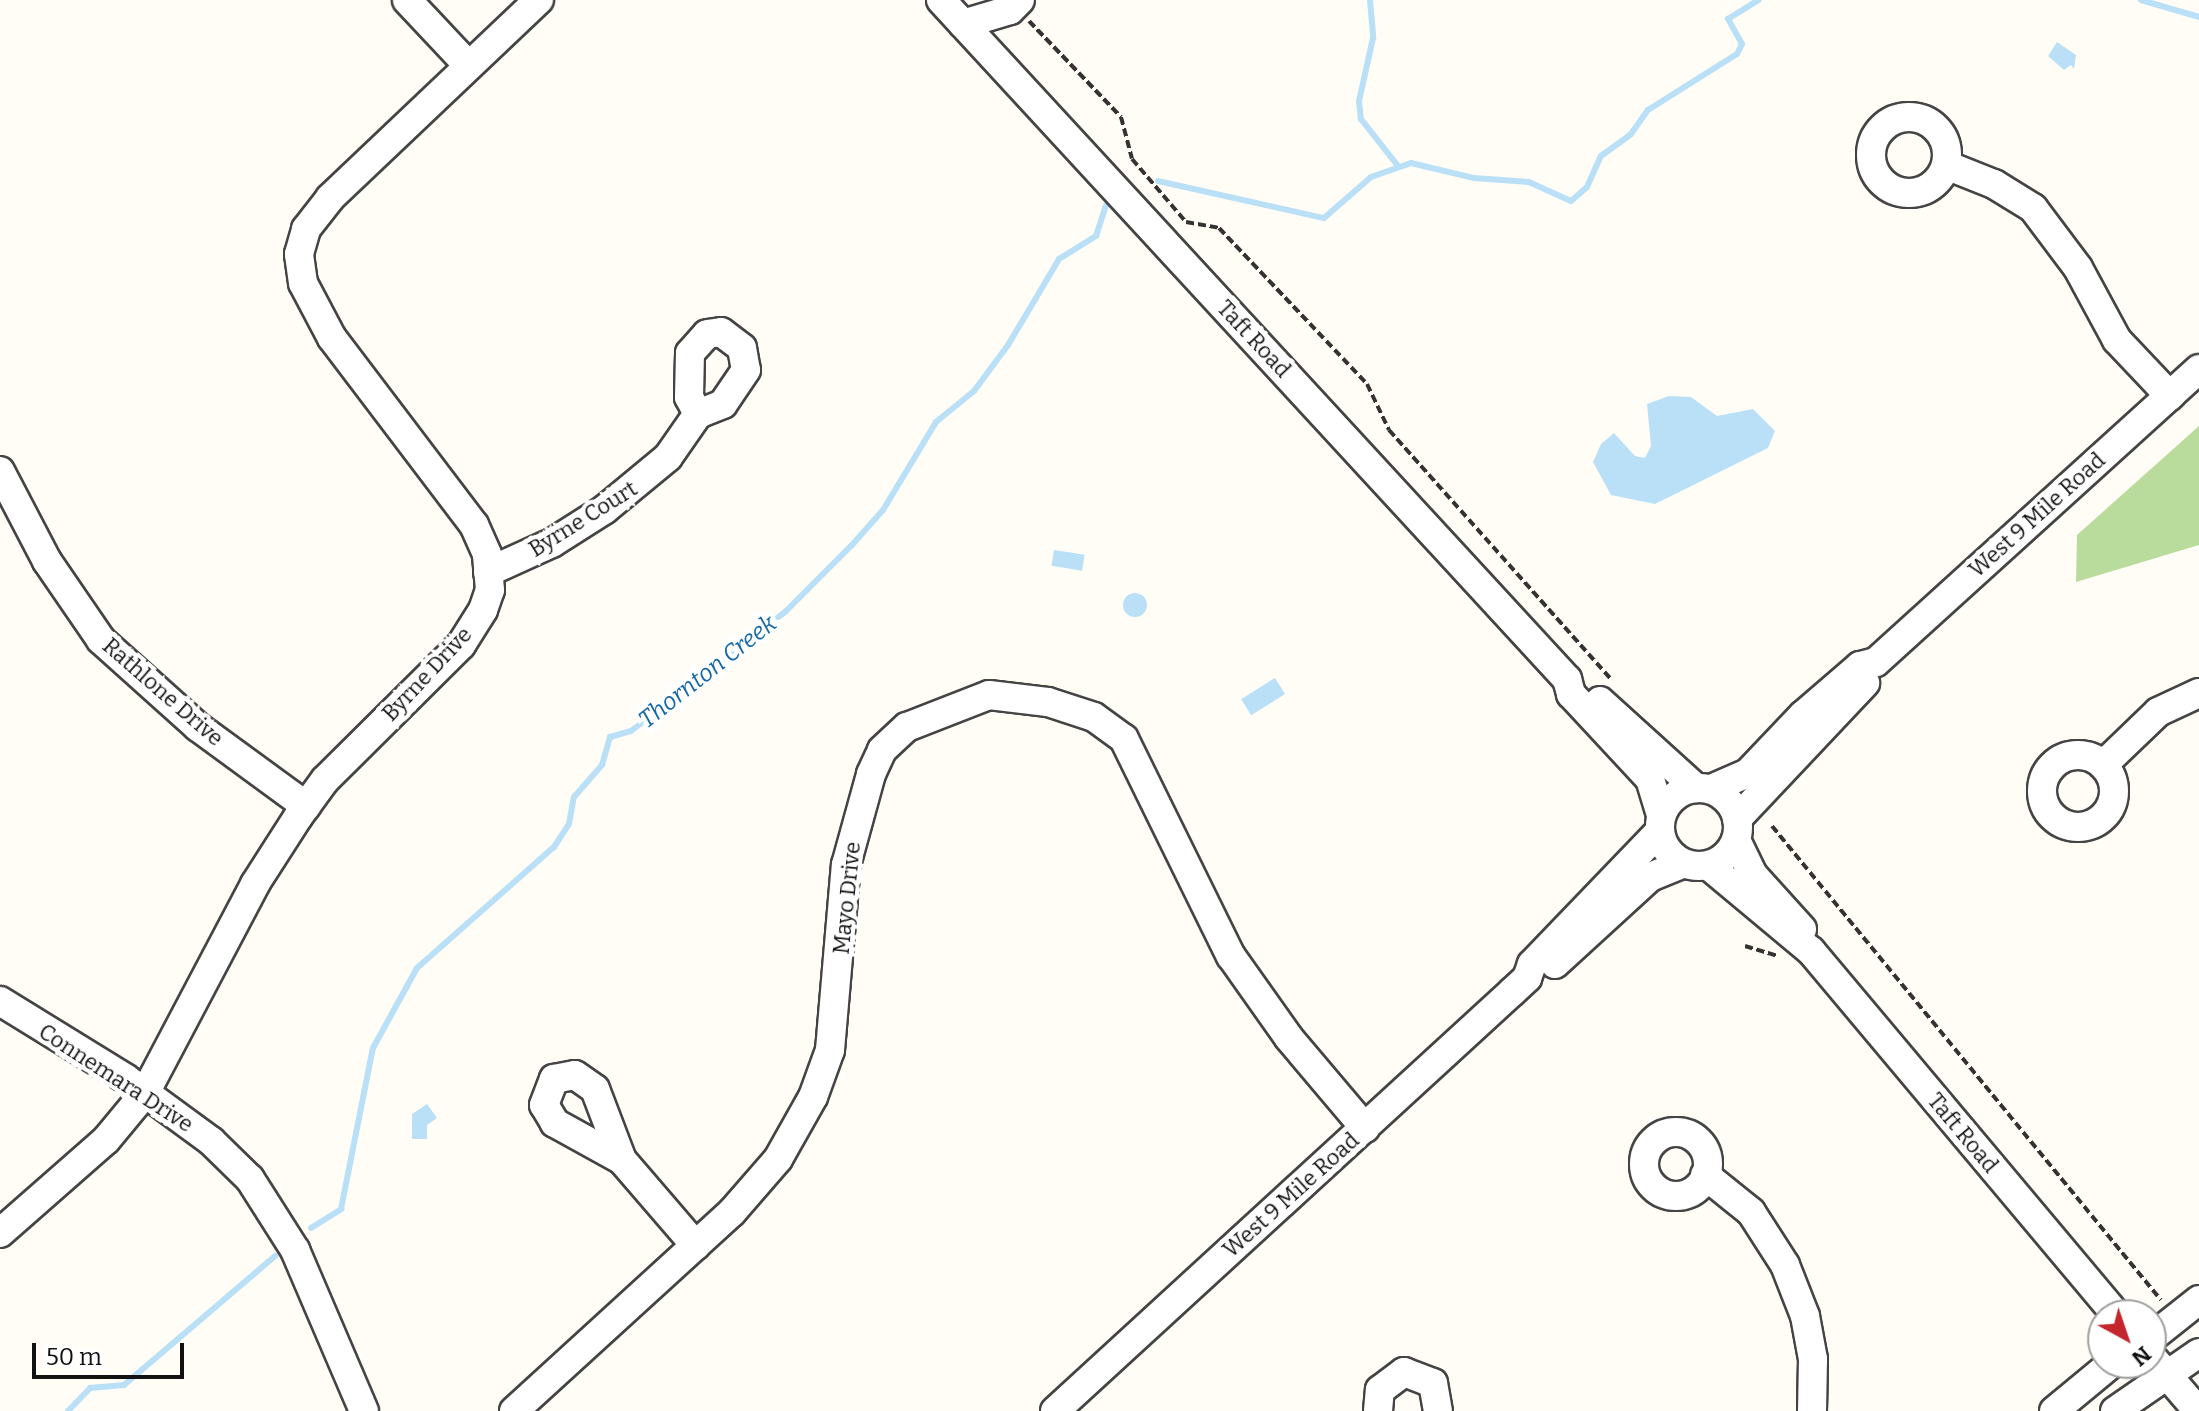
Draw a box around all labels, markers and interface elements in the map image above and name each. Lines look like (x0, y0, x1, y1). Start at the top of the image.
street label: Taft Road (1212, 295, 1296, 383)
street label: West 9 Mile Road (1964, 447, 2110, 583)
street label: Byrne Court (524, 475, 642, 563)
water label: Thornton Creek (633, 609, 783, 735)
street label: Byrne Drive (377, 621, 477, 727)
street label: Rathlone Drive (97, 632, 229, 752)
street label: Mayo Drive (828, 840, 866, 956)
street label: Connemara Drive (34, 1018, 198, 1138)
street label: Taft Road (1922, 1088, 2004, 1178)
street label: West 9 Mile Road (1218, 1127, 1364, 1263)
north arrow (2087, 1299, 2167, 1379)
scale bar (36, 1327, 188, 1377)
text: N (2126, 1340, 2157, 1372)
text: 50 m (46, 1343, 102, 1371)

